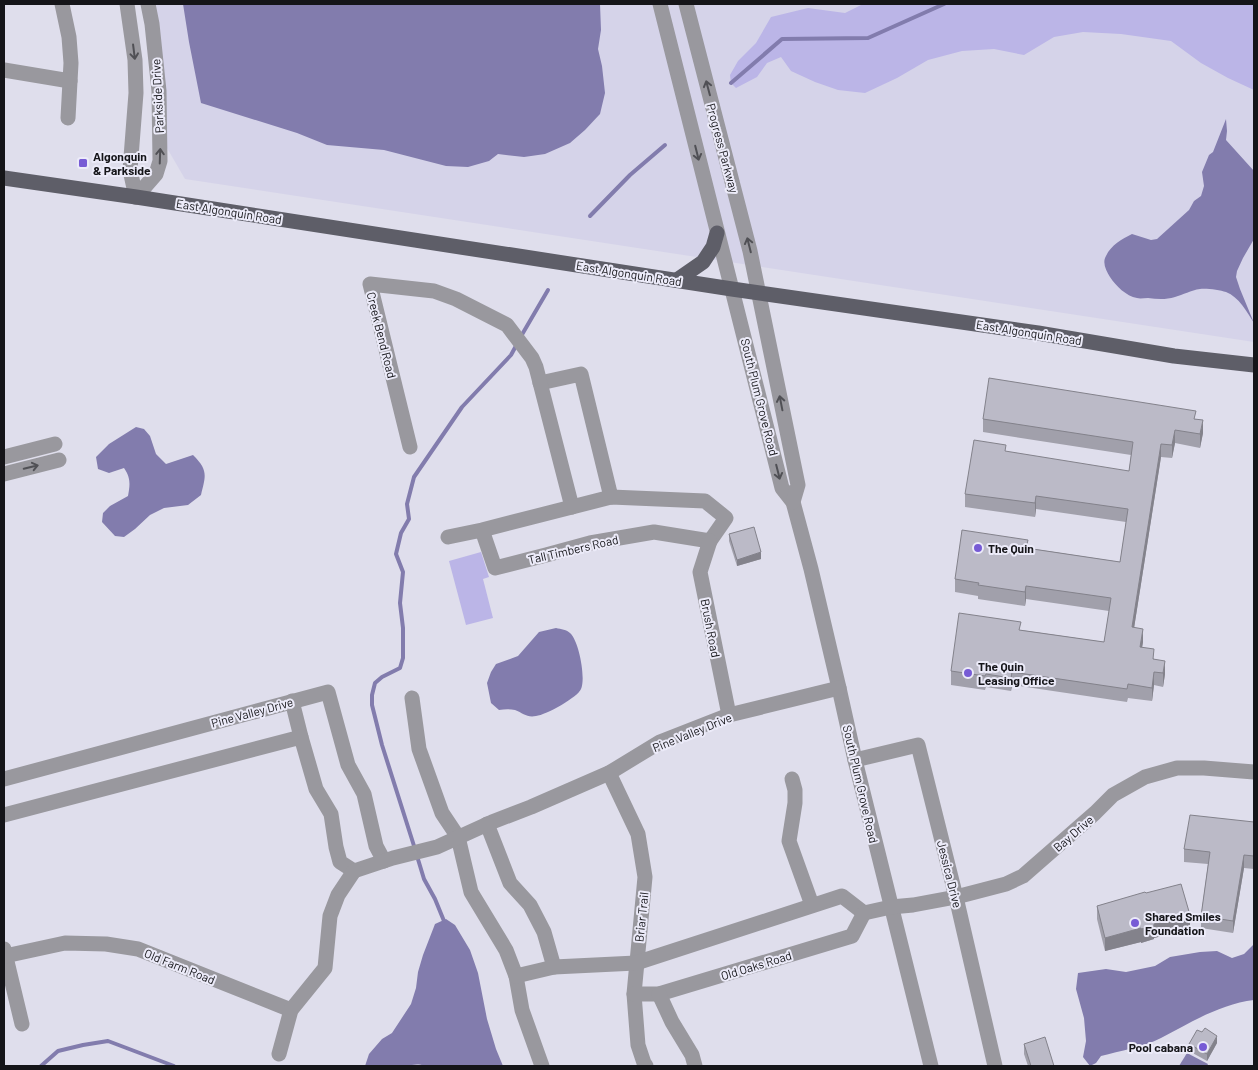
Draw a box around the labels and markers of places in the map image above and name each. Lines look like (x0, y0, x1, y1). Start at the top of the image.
place label: Algonquin & Parkside (93, 149, 151, 177)
marker: Algonquin & Parkside (77, 157, 89, 169)
place label: The Quin (988, 541, 1034, 555)
marker: The Quin (972, 542, 984, 554)
place label: The Quin Leasing Office (978, 659, 1055, 687)
marker: The Quin Leasing Office (962, 667, 974, 679)
place label: Shared Smiles Foundation (1145, 909, 1221, 937)
marker: Shared Smiles Foundation (1129, 917, 1141, 929)
place label: Pool cabana (1129, 1040, 1193, 1054)
marker: Pool cabana (1197, 1041, 1209, 1053)

